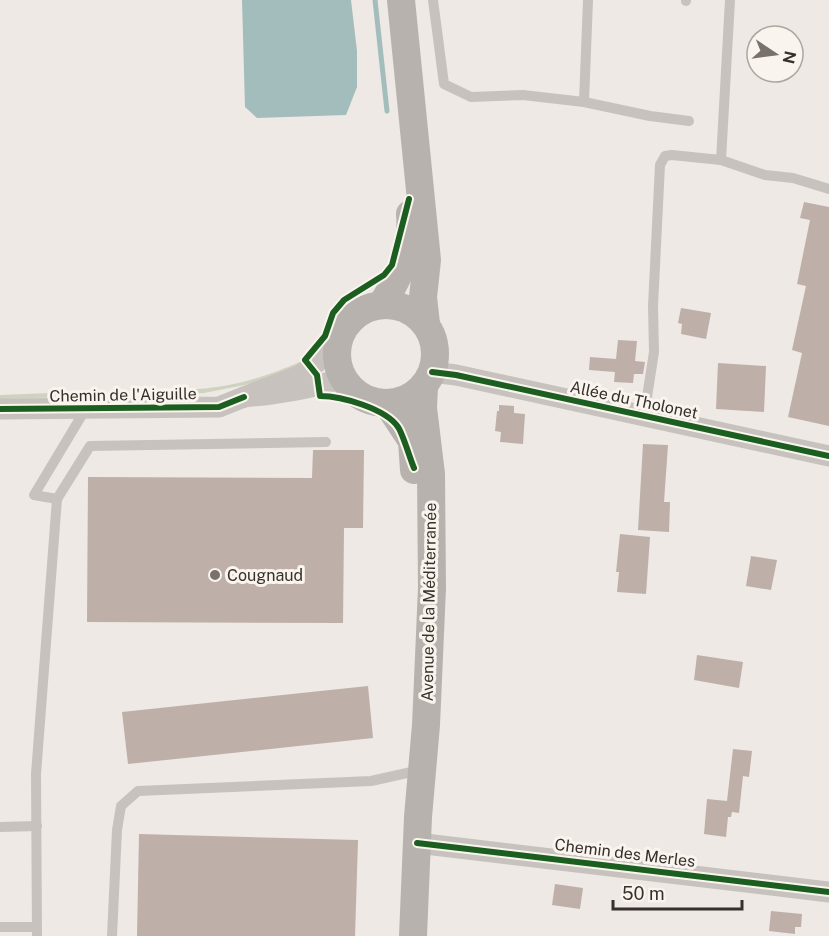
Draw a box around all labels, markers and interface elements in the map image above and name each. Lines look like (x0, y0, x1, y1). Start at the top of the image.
north arrow (745, 24, 805, 84)
text: N (778, 49, 800, 65)
street label: Allée du Tholonet (568, 377, 700, 423)
street label: Chemin de l'Aiguille (49, 384, 197, 406)
street label: Avenue de la Méditerranée (418, 503, 440, 701)
place label: Cougnaud (227, 566, 303, 585)
marker: Cougnaud (208, 568, 222, 582)
street label: Chemin des Merles (554, 835, 696, 871)
scale bar (613, 873, 742, 911)
text: 50 m (622, 883, 665, 904)

